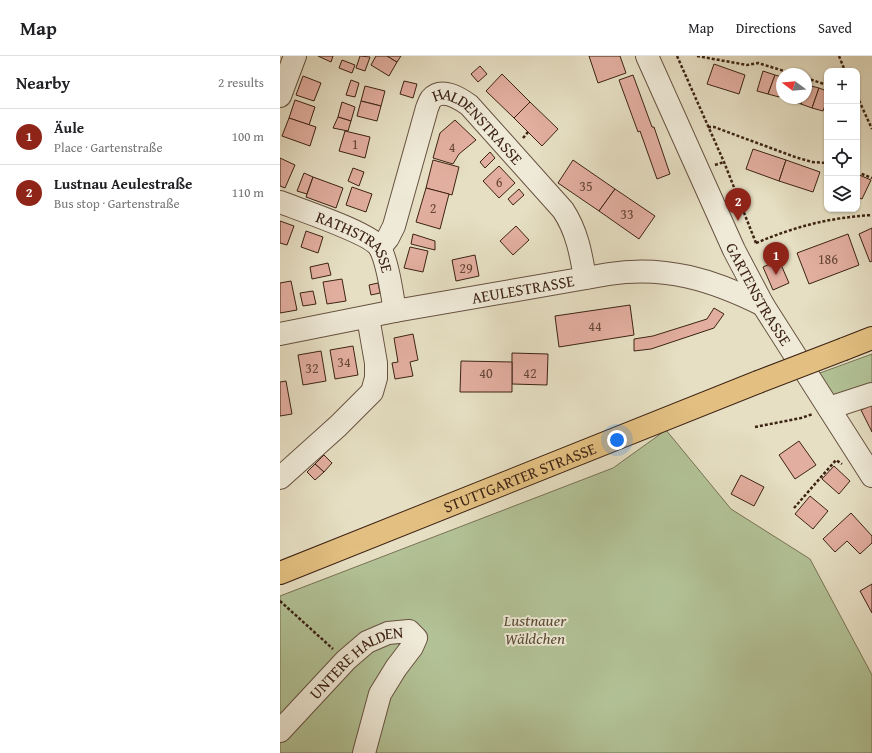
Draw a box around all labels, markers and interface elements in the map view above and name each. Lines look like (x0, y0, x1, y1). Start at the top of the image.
text: Map (20, 14, 57, 42)
text: Map (688, 18, 714, 38)
text: Directions (736, 18, 796, 38)
text: Saved (818, 18, 852, 38)
north arrow (776, 68, 812, 104)
map controls (824, 68, 860, 212)
button: + (824, 68, 860, 104)
text: Nearby (16, 70, 70, 95)
text: 2 results (218, 73, 264, 92)
street label: HALDENSTRASSE (428, 81, 529, 170)
button: − (824, 104, 860, 140)
text: Äule (54, 117, 84, 138)
text: 1 (26, 127, 32, 146)
text: 100 m (232, 127, 264, 146)
house number: 1 (352, 134, 358, 154)
house number: 4 (449, 137, 456, 157)
text: Place · Gartenstraße (54, 138, 163, 157)
button: locate (824, 140, 860, 176)
house number: 6 (496, 172, 503, 192)
text: Lustnau Aeulestraße (54, 173, 192, 194)
house number: 35 (579, 176, 593, 196)
button: layers (824, 176, 860, 212)
text: 2 (26, 183, 32, 202)
text: 110 m (232, 183, 264, 202)
pin: 2 (725, 188, 751, 221)
text: Bus stop · Gartenstraße (54, 194, 180, 213)
house number: 2 (430, 198, 436, 218)
street label: RATHSTRASSE (313, 204, 400, 275)
house number: 33 (620, 204, 634, 224)
street label: GARTENSTRASSE (720, 239, 798, 350)
pin: 1 (763, 242, 789, 275)
house number: 186 (818, 249, 838, 269)
house number: 29 (459, 258, 473, 278)
street label: AEULESTRASSE (470, 268, 576, 310)
house number: 44 (588, 316, 602, 336)
house number: 34 (337, 352, 351, 372)
house number: 32 (305, 358, 319, 378)
house number: 40 (479, 363, 493, 383)
house number: 42 (523, 363, 537, 383)
your location (607, 430, 627, 450)
street label: STUTTGARTER STRASSE (440, 436, 599, 519)
park label: Lustnauer Wäldchen (503, 608, 567, 650)
street label: UNTERE HALDEN (303, 620, 405, 705)

